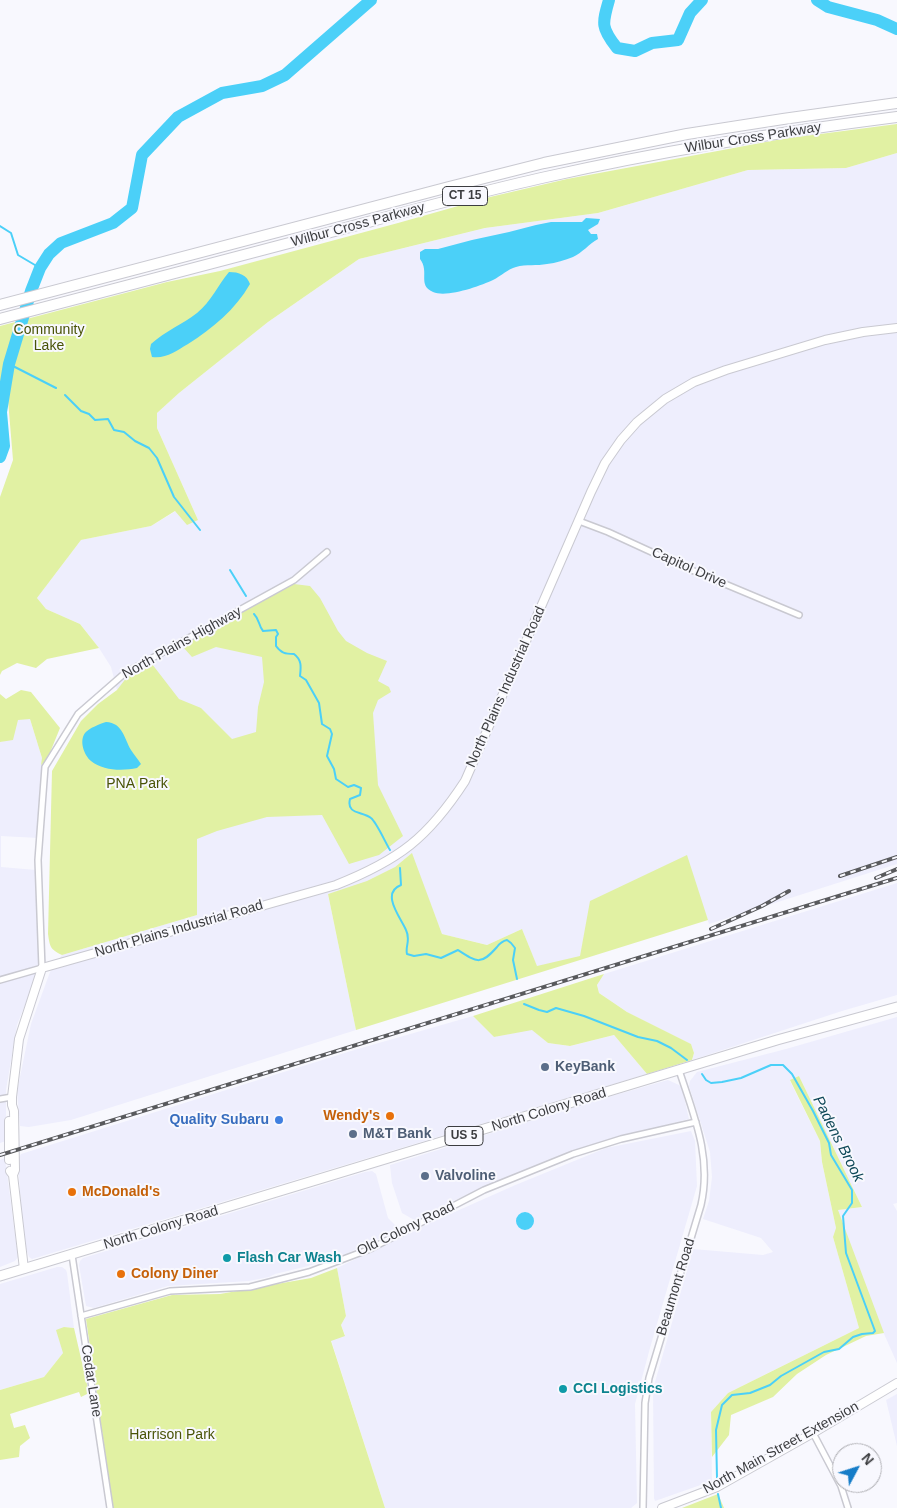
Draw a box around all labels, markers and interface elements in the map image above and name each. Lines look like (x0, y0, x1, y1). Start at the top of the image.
street label: Wilbur Cross Parkway (684, 119, 822, 157)
road number: CT 15 (442, 187, 488, 206)
street label: Wilbur Cross Parkway (289, 199, 427, 251)
park label: Community Lake (14, 322, 84, 354)
street label: Capitol Drive (649, 544, 729, 592)
street label: North Plains Highway (119, 603, 245, 683)
street label: North Plains Industrial Road (463, 604, 549, 770)
park label: PNA Park (106, 776, 168, 792)
street label: North Plains Industrial Road (93, 897, 265, 961)
place label: KeyBank (555, 1059, 615, 1075)
marker: KeyBank (539, 1061, 551, 1073)
street label: North Colony Road (490, 1085, 608, 1135)
water label: Padens Brook (809, 1093, 867, 1185)
place label: Wendy's (323, 1108, 380, 1124)
marker: Wendy's (384, 1110, 396, 1122)
place label: Quality Subaru (169, 1112, 269, 1128)
marker: Quality Subaru (273, 1114, 285, 1126)
place label: M&T Bank (363, 1126, 431, 1142)
road number: US 5 (445, 1126, 483, 1146)
marker: M&T Bank (347, 1128, 359, 1140)
place label: Valvoline (435, 1168, 496, 1184)
marker: Valvoline (419, 1170, 431, 1182)
place label: McDonald's (82, 1184, 160, 1200)
marker: McDonald's (66, 1186, 78, 1198)
street label: Old Colony Road (354, 1198, 458, 1260)
street label: North Colony Road (102, 1203, 220, 1253)
street label: Beaumont Road (653, 1236, 699, 1338)
place label: Flash Car Wash (237, 1250, 342, 1266)
marker: Flash Car Wash (221, 1252, 233, 1264)
place label: Colony Diner (131, 1266, 218, 1282)
marker: Colony Diner (115, 1268, 127, 1280)
street label: Cedar Lane (77, 1344, 105, 1418)
place label: CCI Logistics (573, 1381, 662, 1397)
marker: CCI Logistics (557, 1383, 569, 1395)
street label: North Main Street Extension (700, 1398, 862, 1498)
park label: Harrison Park (129, 1427, 215, 1443)
north arrow (832, 1443, 882, 1493)
text: N (858, 1450, 877, 1468)

